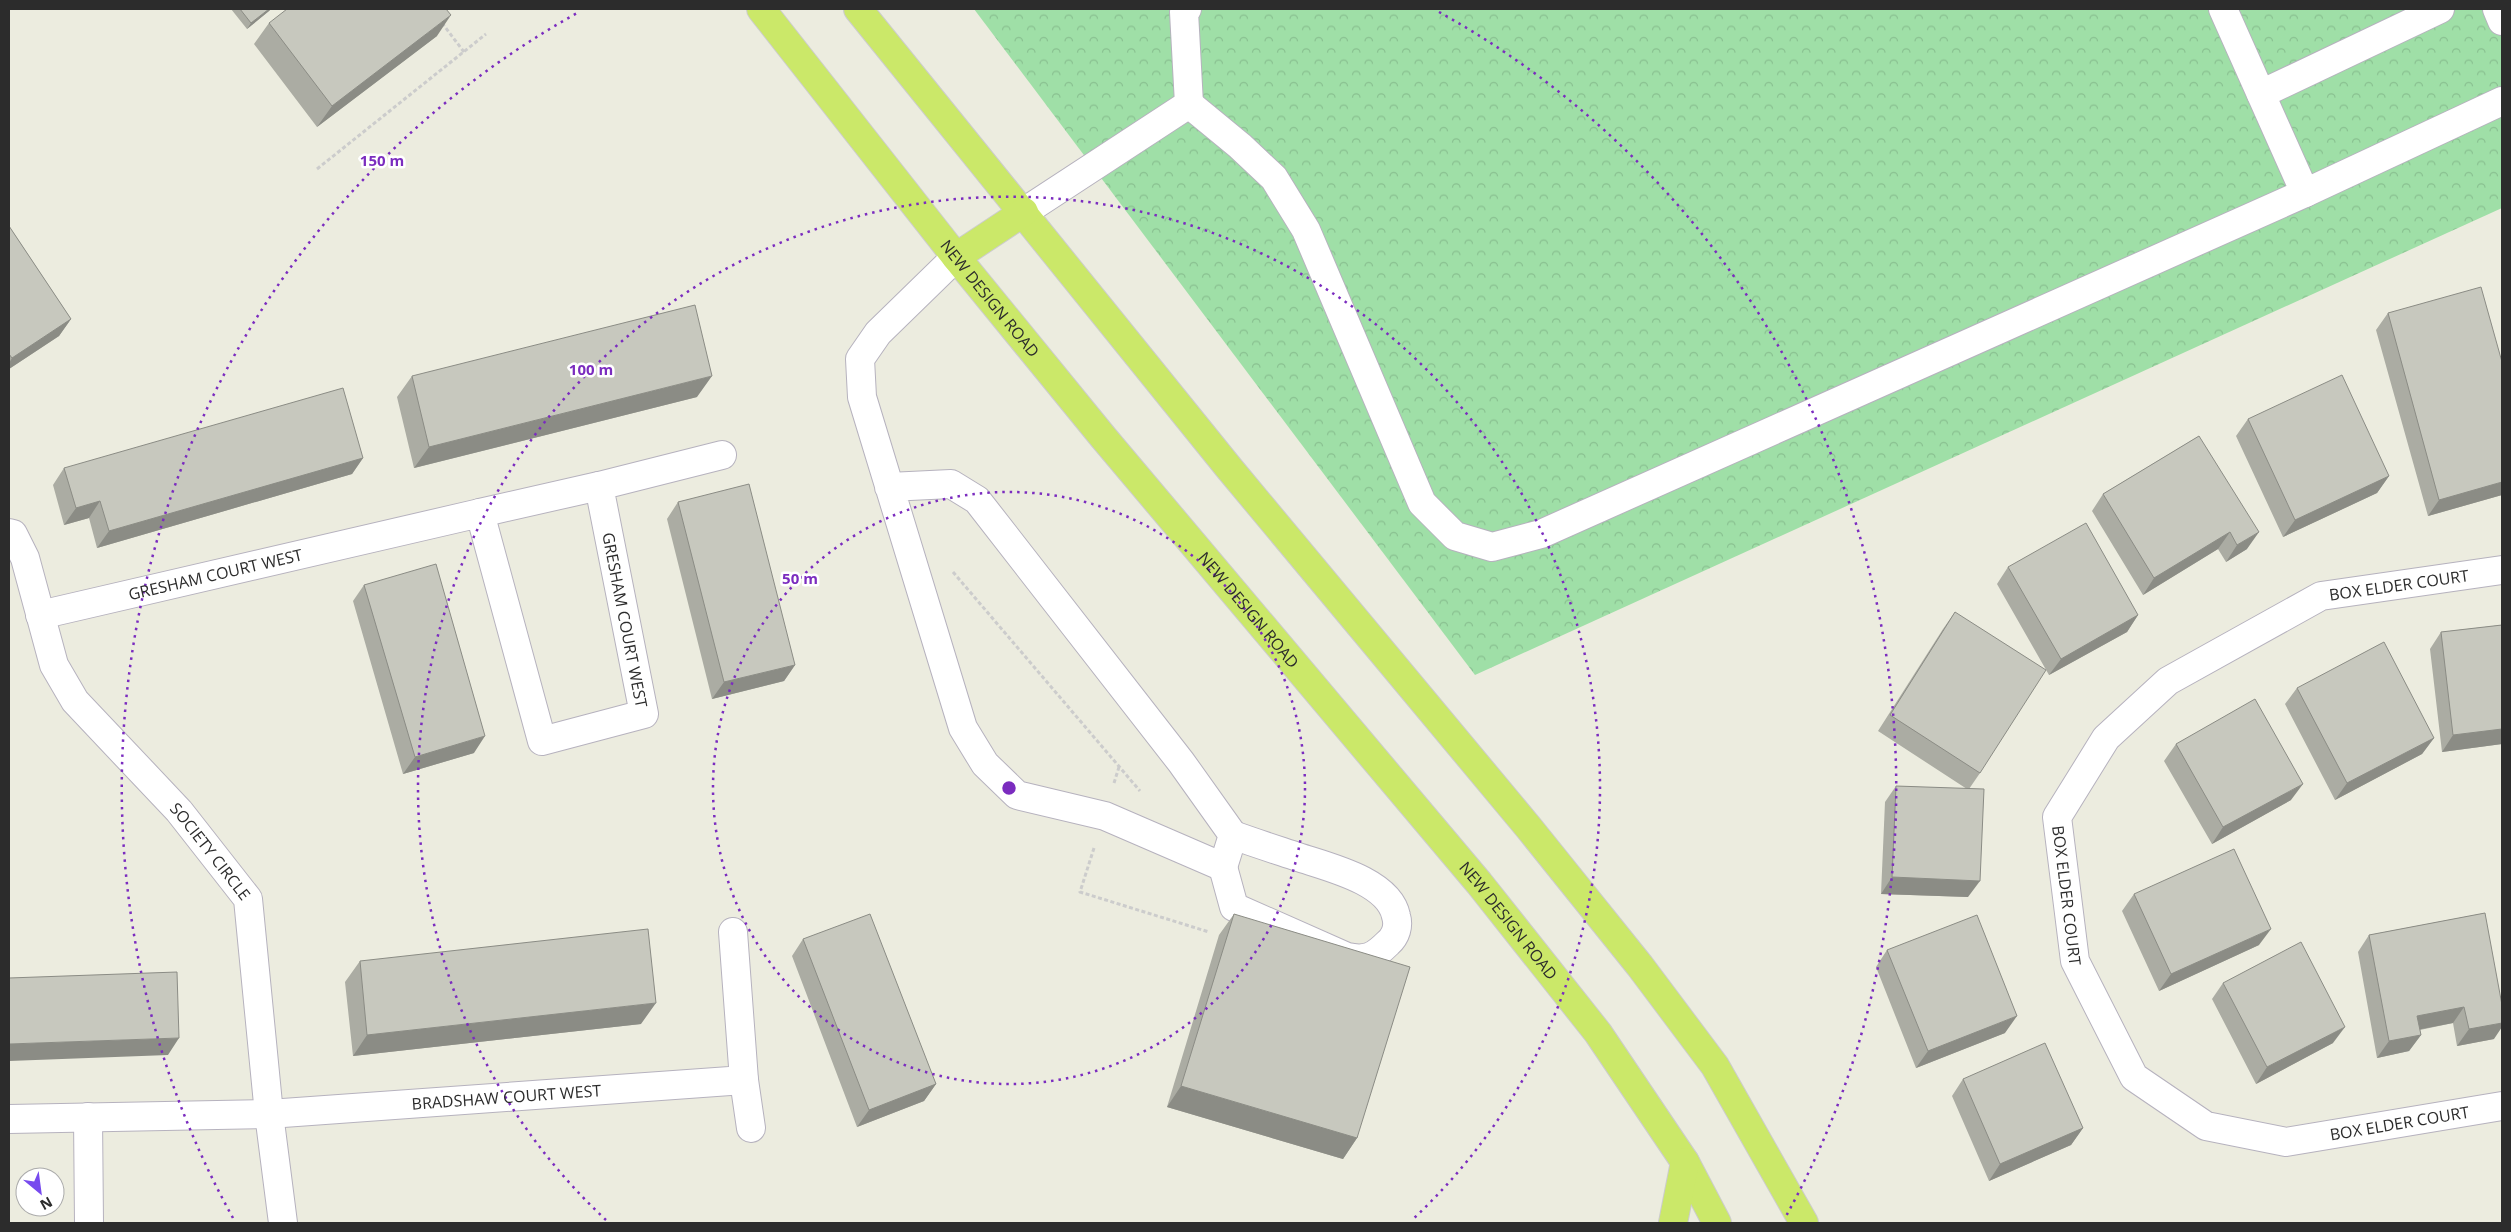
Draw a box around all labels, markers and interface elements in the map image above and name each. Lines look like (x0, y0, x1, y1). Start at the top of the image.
text: 150 m (360, 150, 404, 170)
street label: NEW DESIGN ROAD (935, 235, 1044, 362)
text: 100 m (569, 359, 613, 379)
street label: GRESHAM COURT WEST (597, 531, 653, 710)
street label: GRESHAM COURT WEST (126, 543, 305, 605)
street label: NEW DESIGN ROAD (1193, 547, 1304, 673)
street label: BOX ELDER COURT (2328, 564, 2470, 606)
text: 50 m (782, 568, 818, 588)
centre of rings (1000, 779, 1018, 797)
street label: SOCIETY CIRCLE (165, 798, 256, 905)
street label: BOX ELDER COURT (2047, 824, 2086, 967)
street label: NEW DESIGN ROAD (1454, 857, 1563, 984)
street label: BRADSHAW COURT WEST (411, 1079, 602, 1115)
street label: BOX ELDER COURT (2328, 1101, 2471, 1146)
north arrow (15, 1167, 65, 1217)
text: N (37, 1193, 56, 1215)

